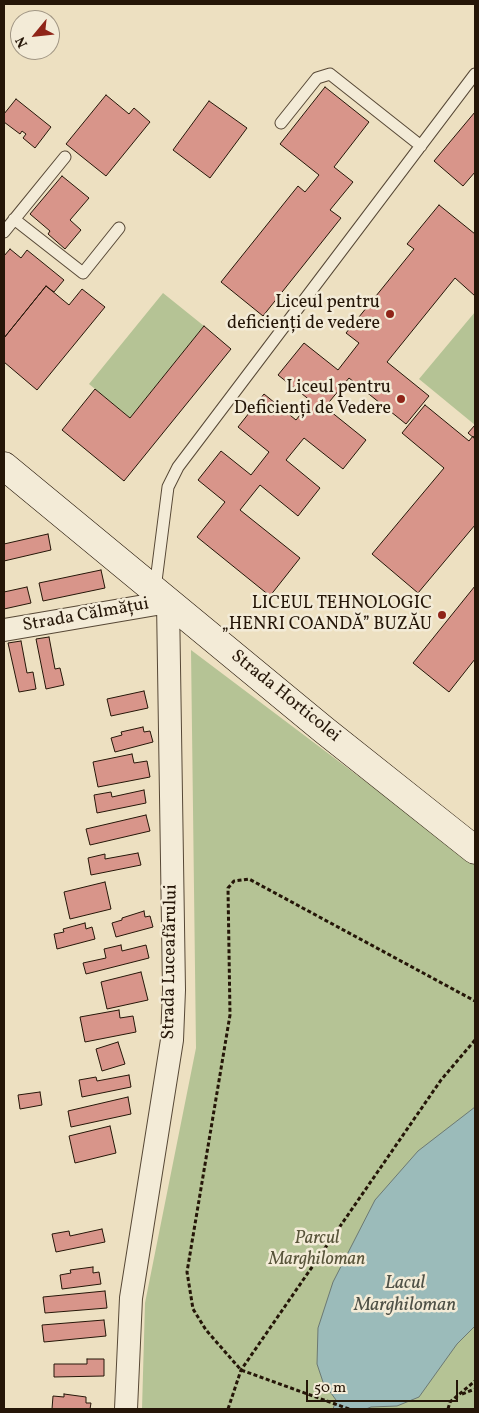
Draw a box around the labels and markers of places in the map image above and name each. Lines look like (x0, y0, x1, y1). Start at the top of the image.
place label: Liceul pentru deficienți de vedere (227, 293, 380, 336)
marker: Liceul pentru deficienți de vedere (384, 308, 396, 320)
place label: Liceul pentru Deficienți de Vedere (234, 378, 391, 420)
marker: Liceul pentru Deficienți de Vedere (395, 393, 407, 405)
place label: LICEUL TEHNOLOGIC „HENRI COANDĂ” BUZĂU (222, 594, 432, 636)
marker: LICEUL TEHNOLOGIC „HENRI COANDĂ” BUZĂU (436, 609, 448, 621)

